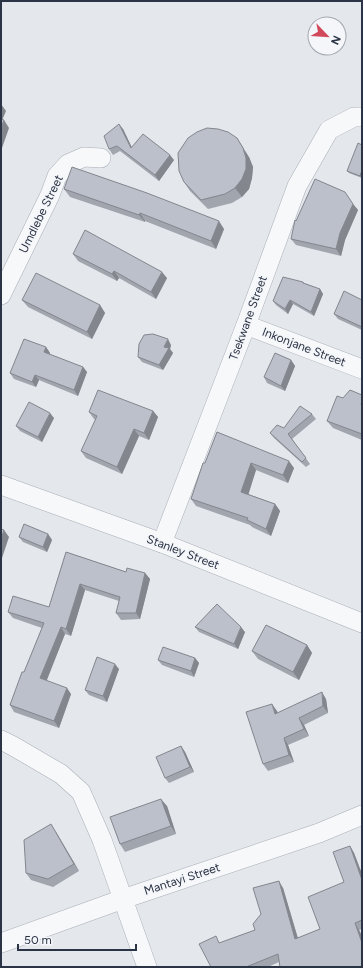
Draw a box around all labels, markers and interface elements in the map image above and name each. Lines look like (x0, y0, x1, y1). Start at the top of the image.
north arrow (307, 16, 347, 56)
text: N (328, 33, 343, 47)
street label: Umdlebe Street (16, 172, 66, 255)
street label: Tsekwane Street (226, 273, 270, 362)
street label: Inkonjane Street (260, 325, 348, 370)
street label: Stanley Street (145, 532, 222, 572)
street label: Mantayi Street (142, 860, 222, 898)
scale bar (18, 926, 136, 952)
text: 50 m (24, 933, 52, 947)

